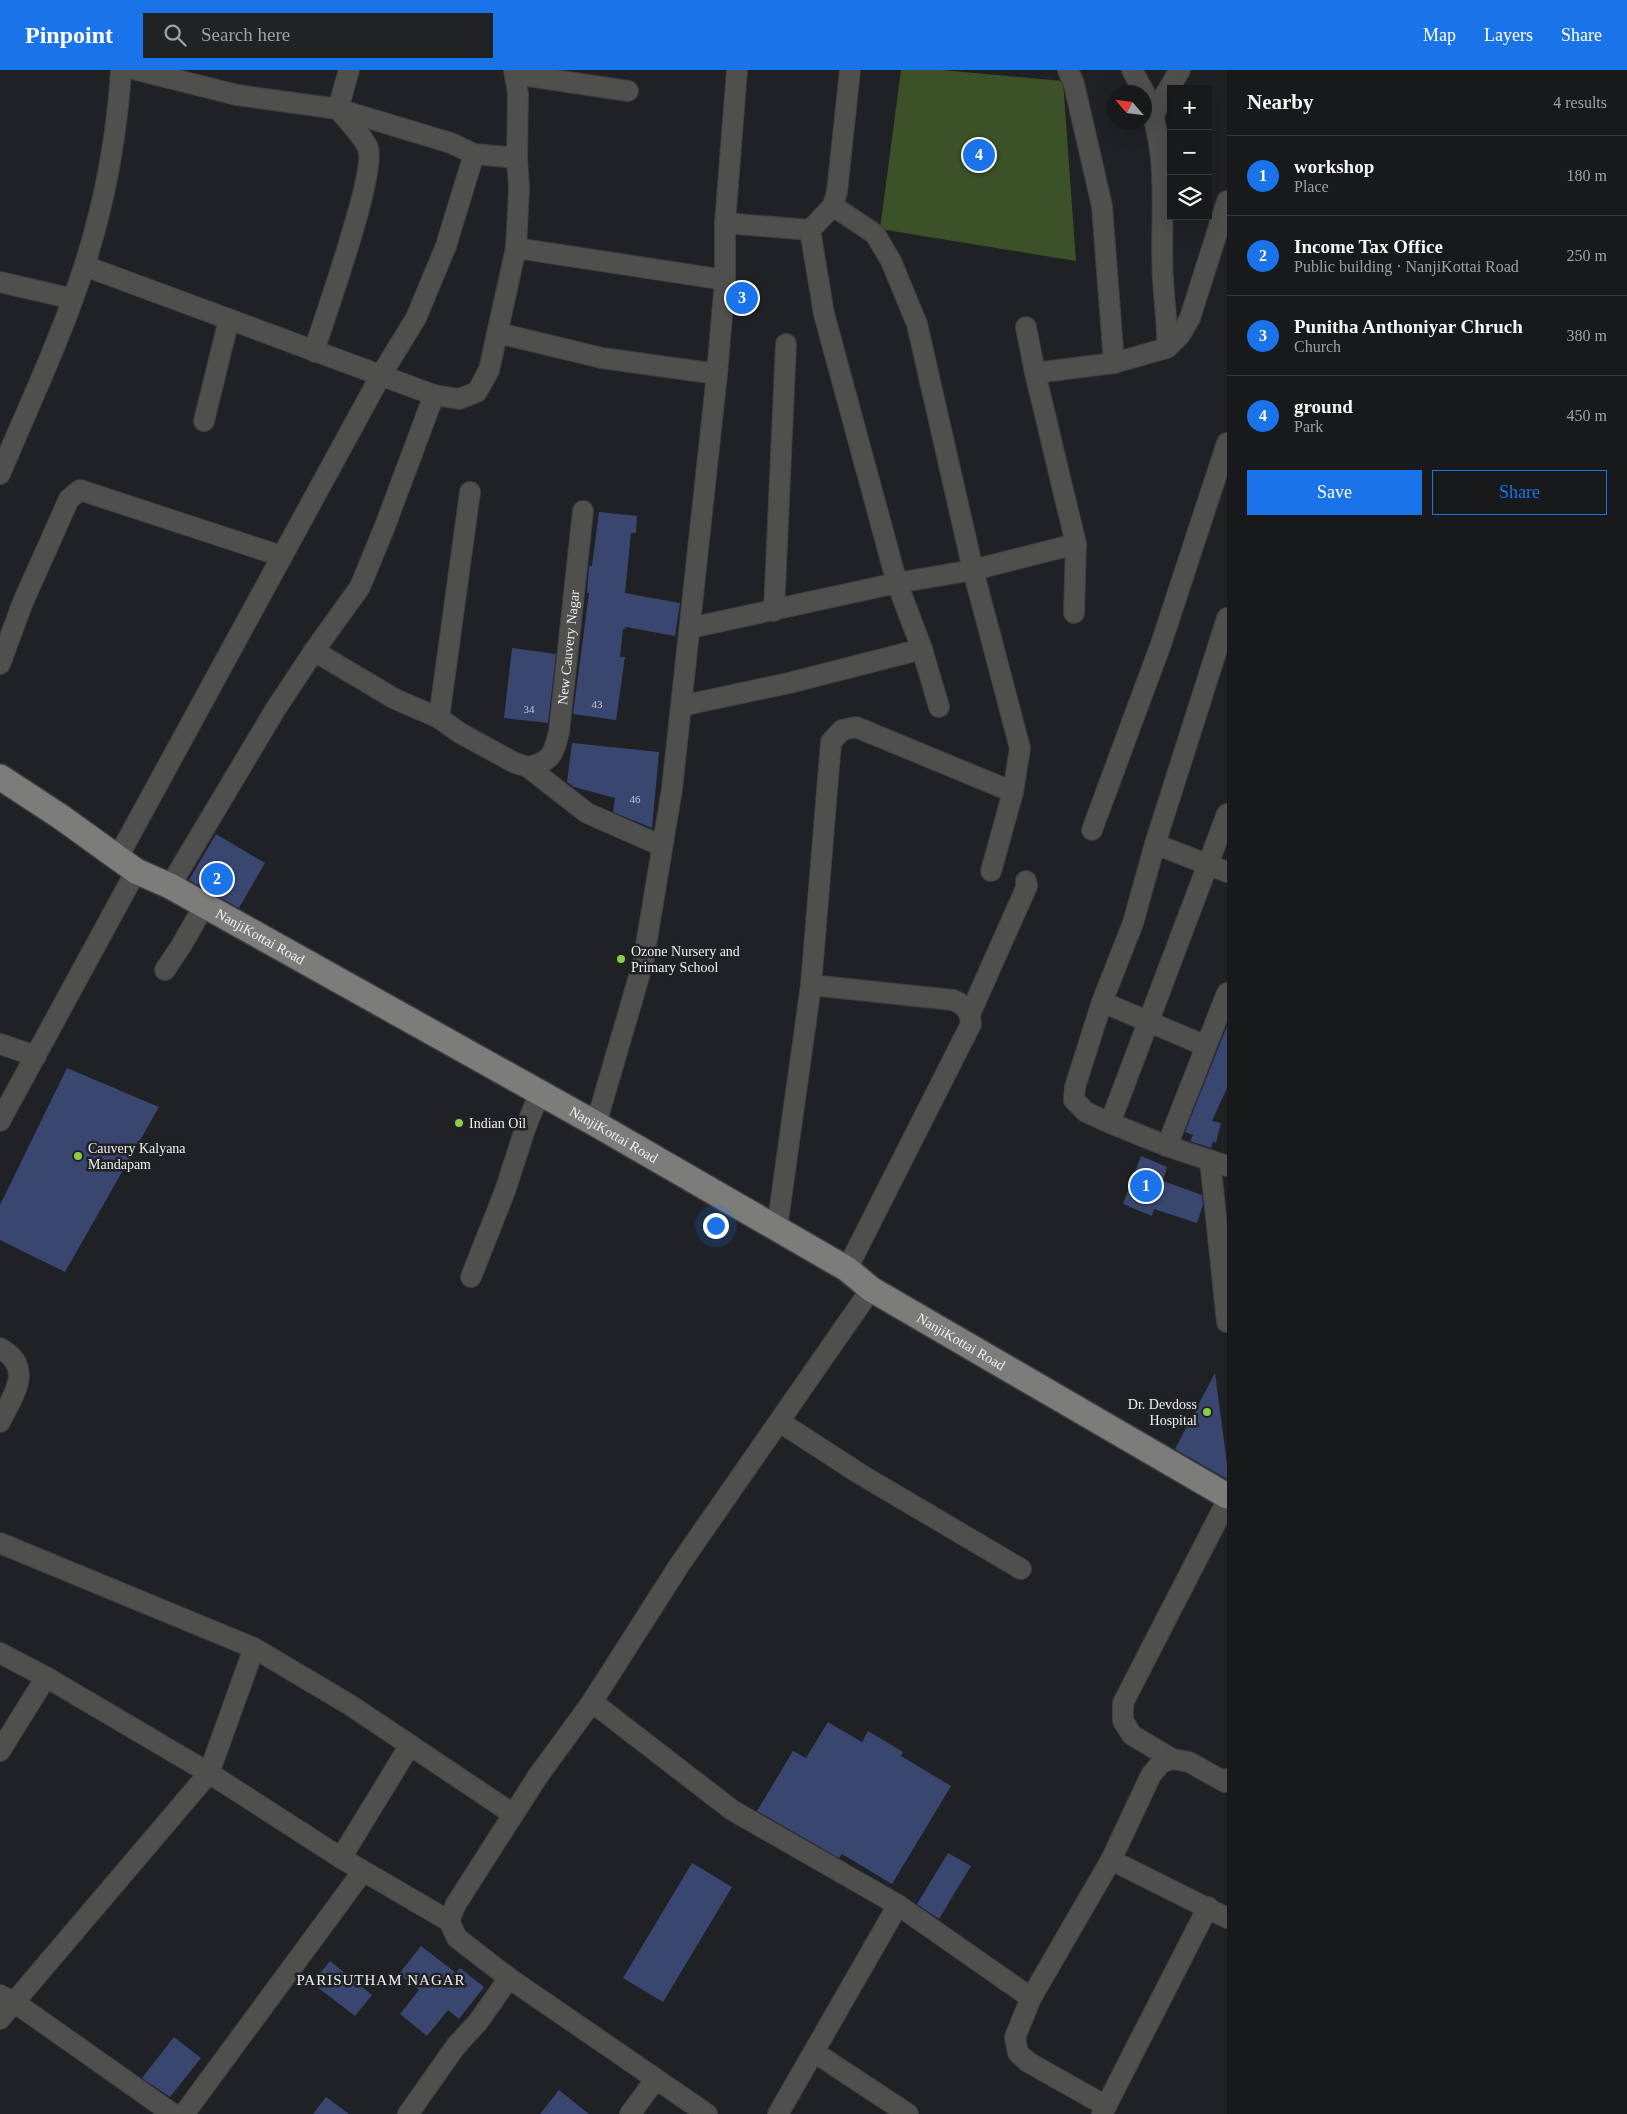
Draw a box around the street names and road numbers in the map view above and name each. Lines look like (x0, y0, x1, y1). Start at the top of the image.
street label: New Cauvery Nagar (555, 589, 582, 705)
street label: NanjiKottai Road (213, 906, 307, 968)
street label: NanjiKottai Road (567, 1104, 660, 1166)
street label: NanjiKottai Road (914, 1310, 1008, 1373)

